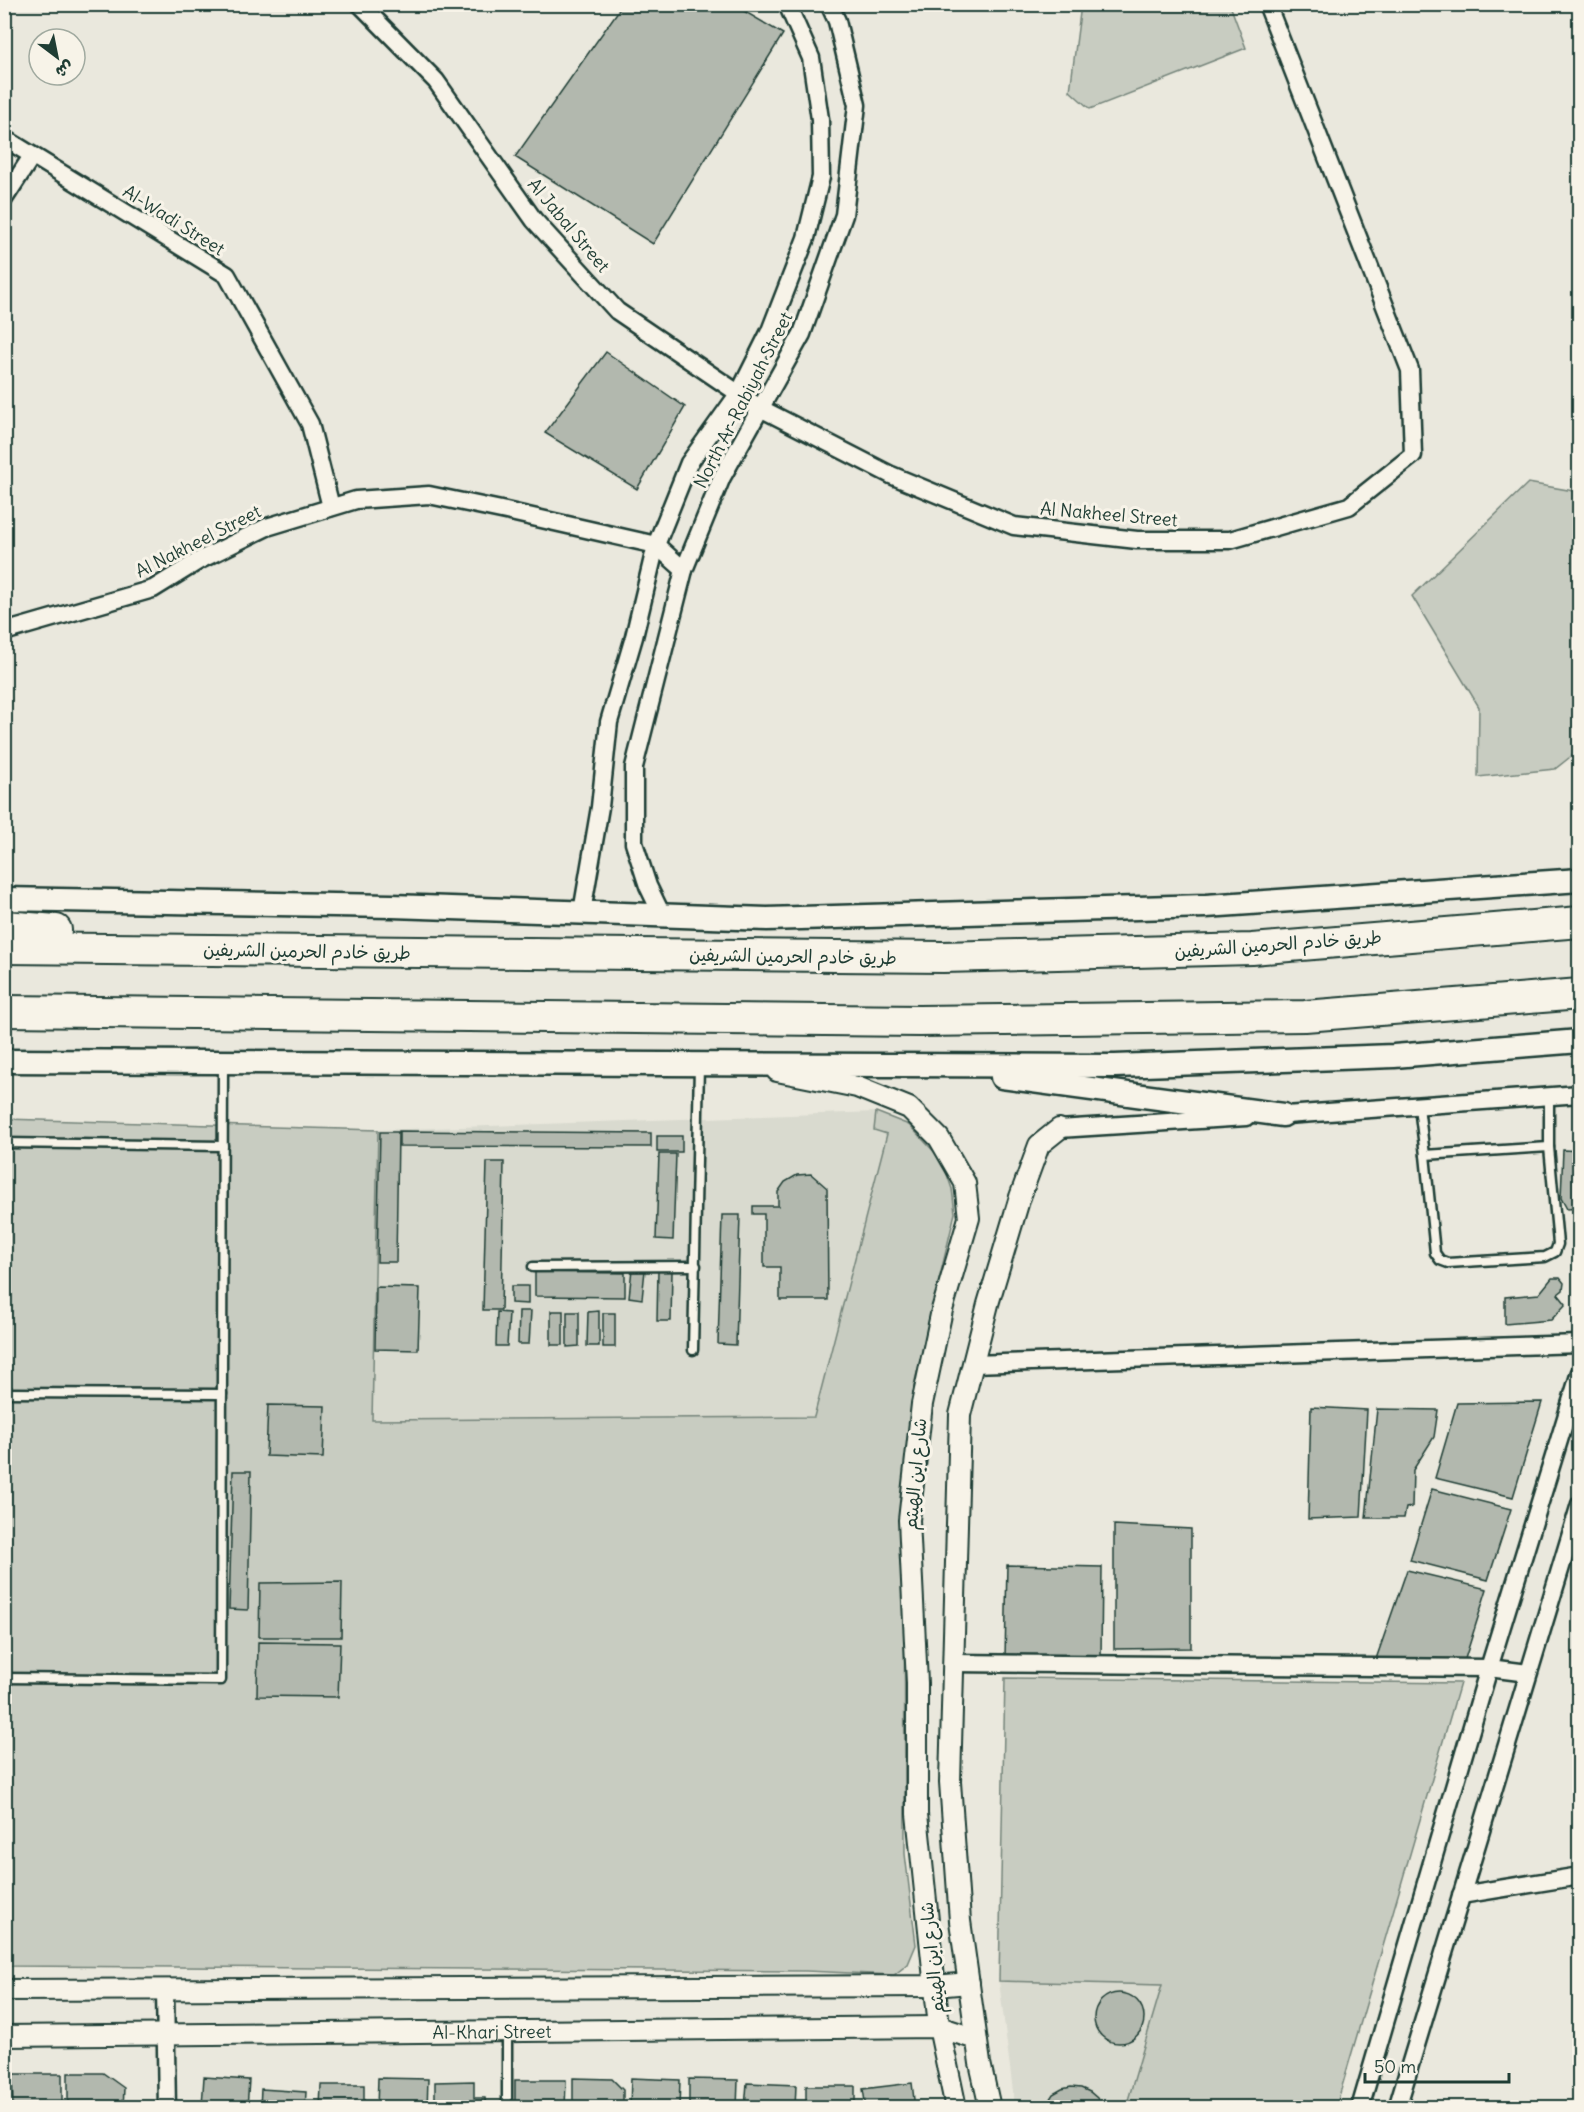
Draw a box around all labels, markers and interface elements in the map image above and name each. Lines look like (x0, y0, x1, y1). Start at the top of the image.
north arrow (27, 27, 87, 87)
text: ش (52, 57, 78, 83)
street label: Al Jabal Street (523, 173, 615, 277)
street label: Al-Wadi Street (119, 180, 229, 260)
street label: North Ar-Rabiyah Street (689, 308, 797, 492)
street label: Al Nakheel Street (1039, 497, 1179, 531)
street label: Al Nakheel Street (131, 499, 265, 583)
street label: طريق خادم الحرمين الشريفين (1174, 925, 1383, 966)
street label: طريق خادم الحرمين الشريفين (203, 938, 411, 967)
street label: طريق خادم الحرمين الشريفين (689, 943, 897, 972)
street label: شارع ابن الهيثم (899, 1417, 934, 1531)
street label: شارع ابن الهيثم (915, 1901, 952, 2015)
street label: Al-Kharj Street (432, 2019, 552, 2043)
scale bar (1365, 2046, 1509, 2084)
text: 50 m (1374, 2055, 1416, 2078)

